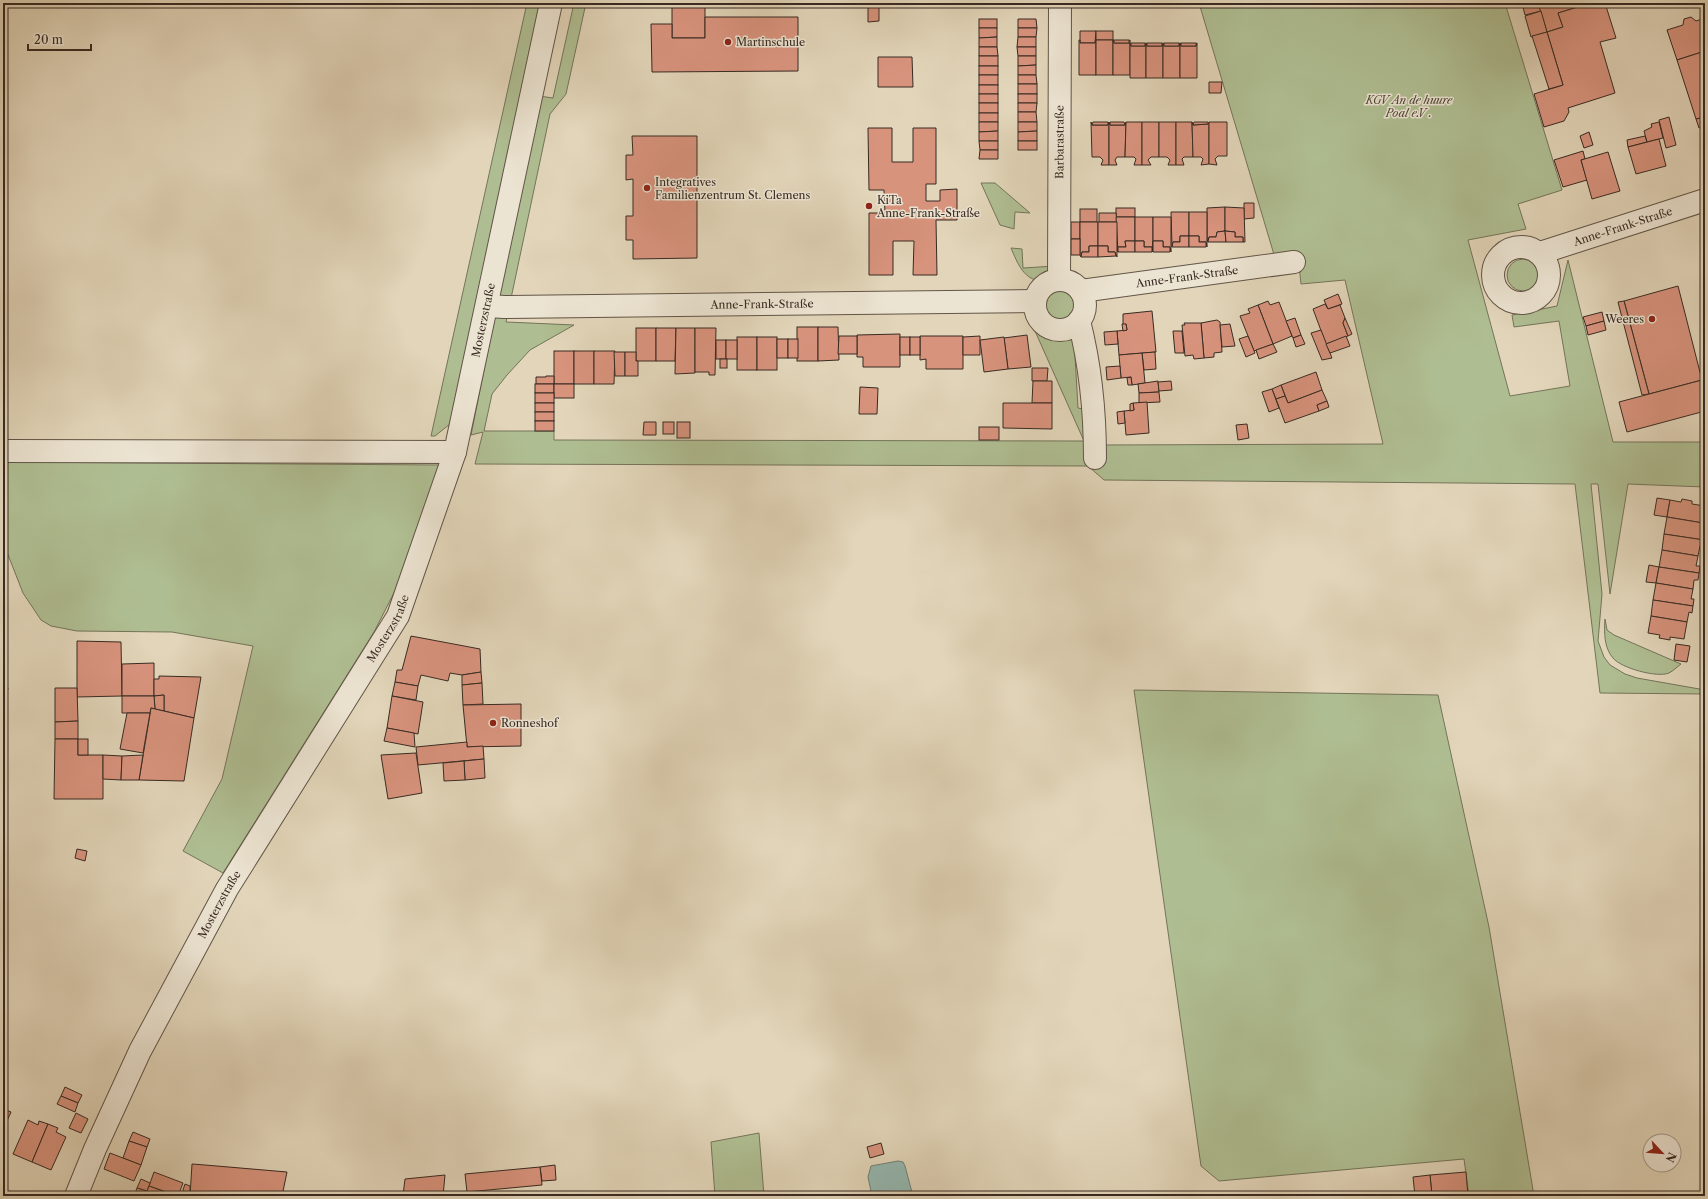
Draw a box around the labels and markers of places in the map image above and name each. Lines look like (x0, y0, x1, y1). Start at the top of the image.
place label: Martinschule (736, 35, 805, 49)
marker: Martinschule (723, 37, 733, 47)
place label: Integratives Familienzentrum St. Clemens (655, 175, 810, 202)
marker: Integratives Familienzentrum St. Clemens (642, 183, 652, 193)
place label: KiTa Anne-Frank-Straße (876, 193, 980, 220)
marker: KiTa Anne-Frank-Straße (864, 201, 874, 211)
place label: Weeres (1604, 312, 1644, 326)
marker: Weeres (1647, 314, 1657, 324)
place label: Ronneshof (501, 716, 560, 730)
marker: Ronneshof (488, 718, 498, 728)

